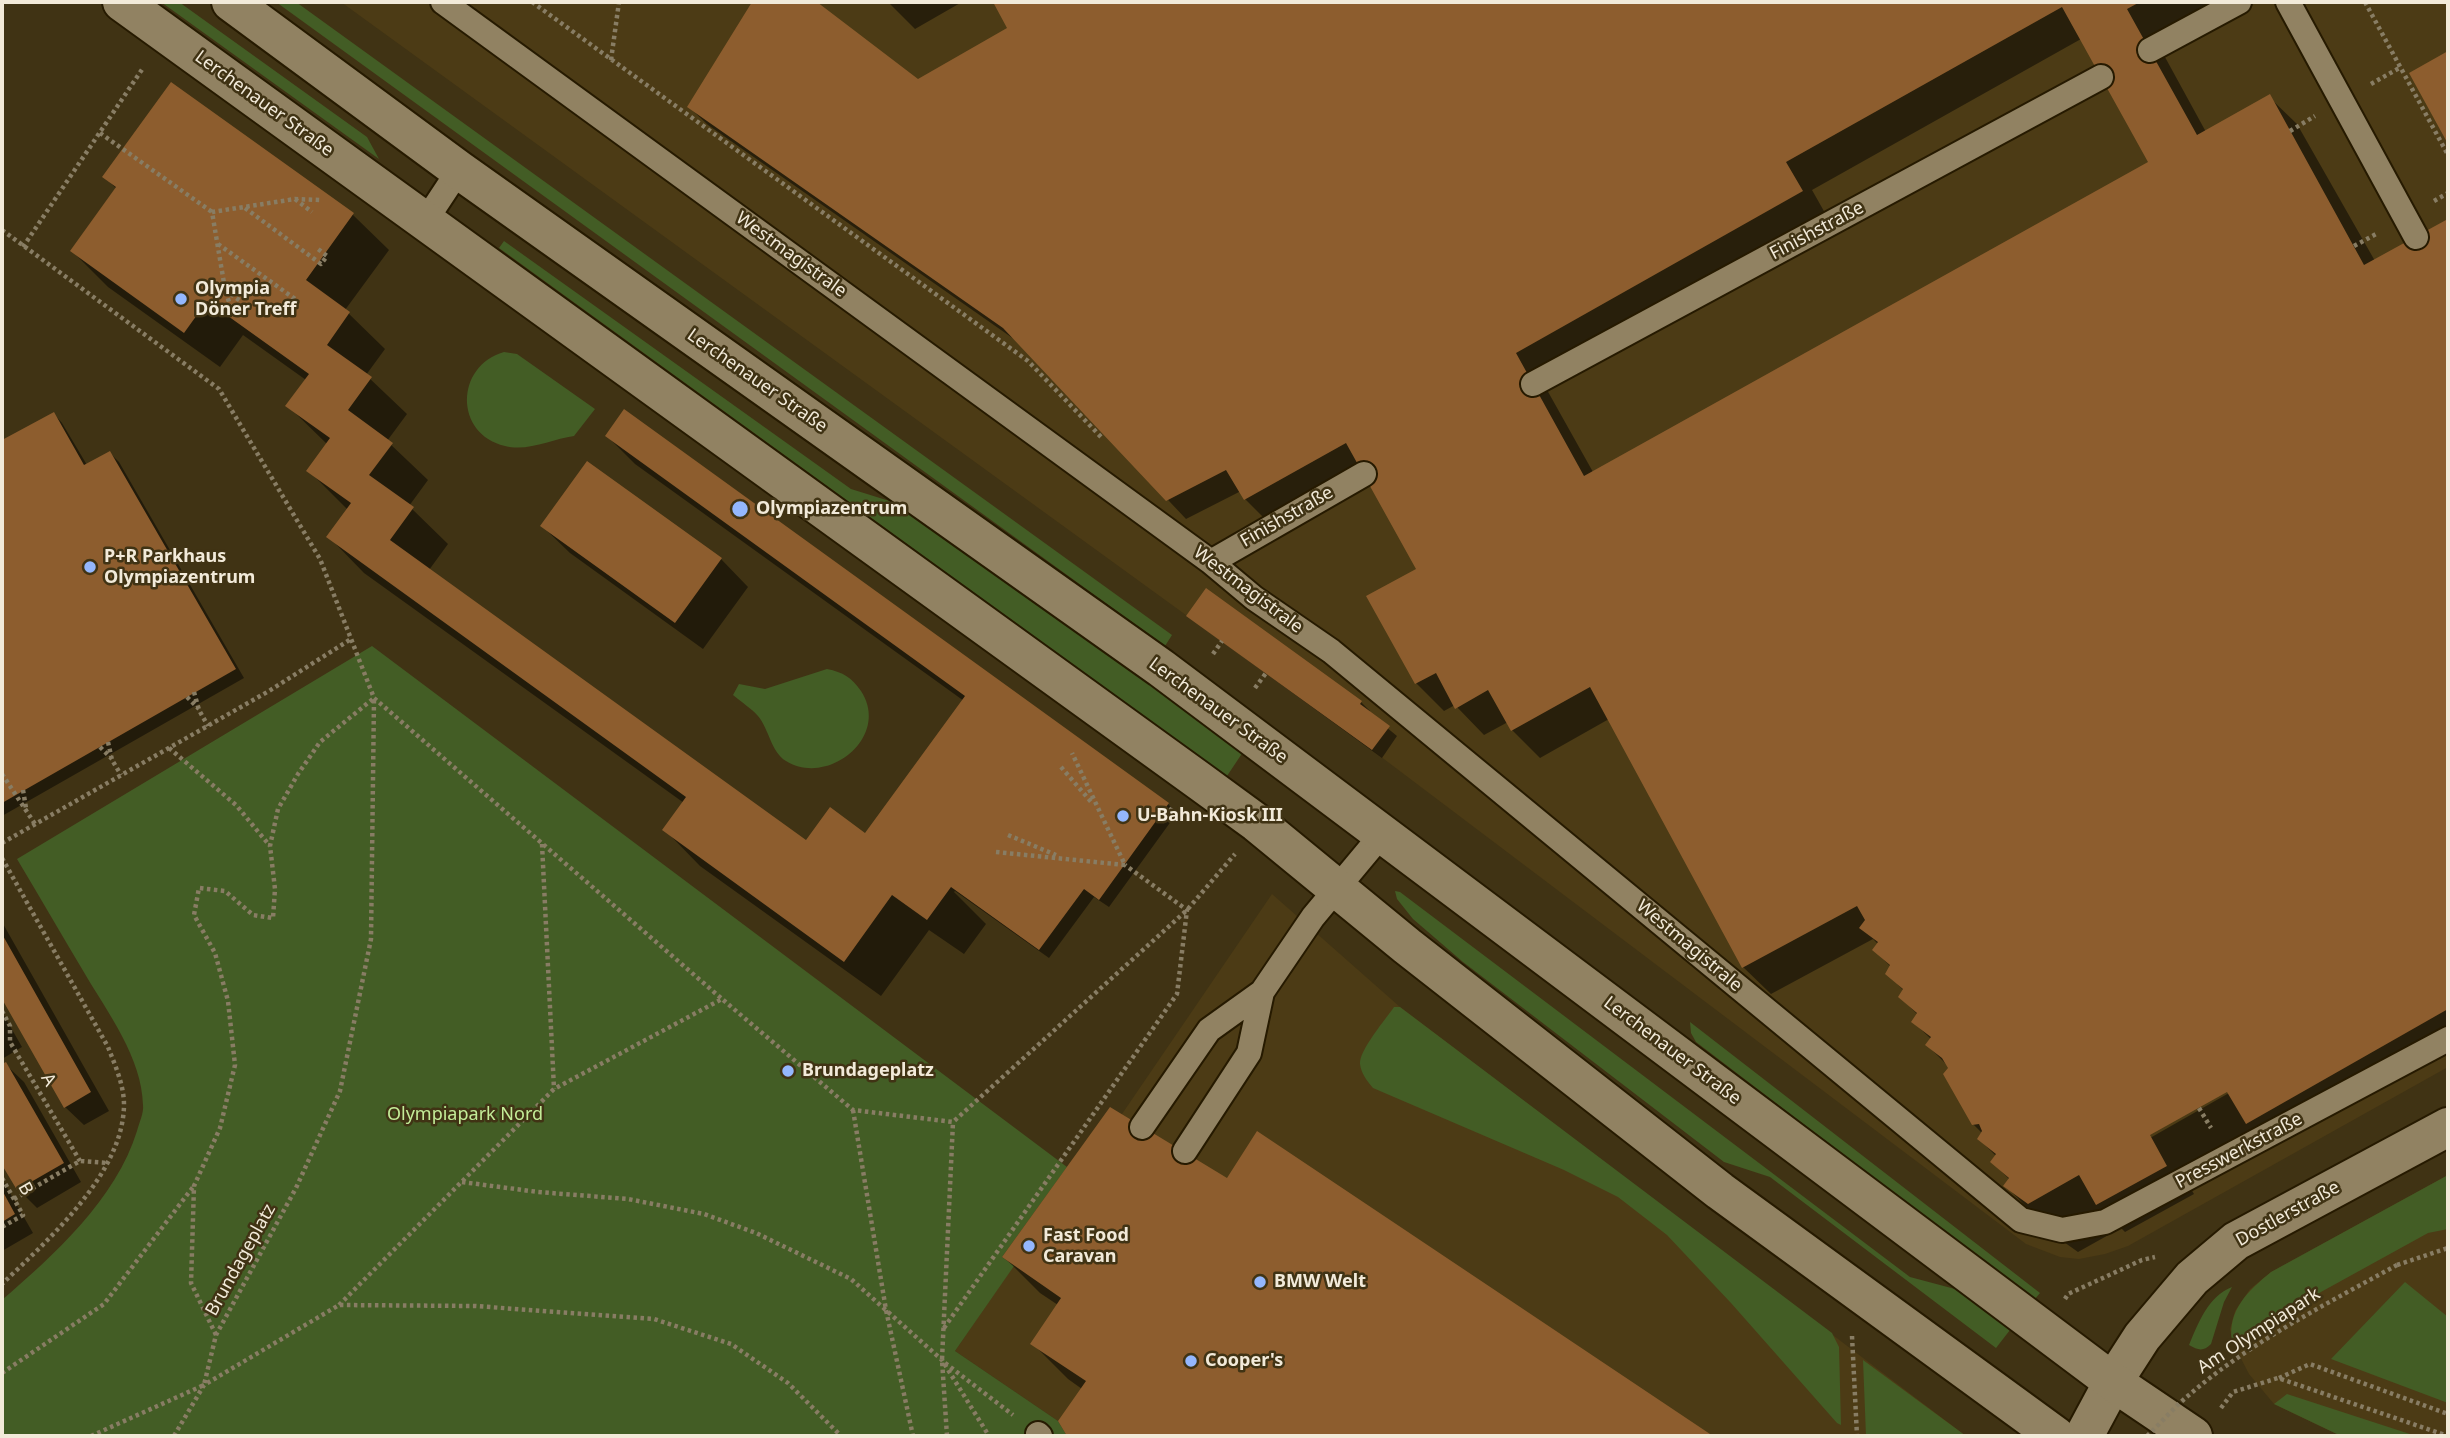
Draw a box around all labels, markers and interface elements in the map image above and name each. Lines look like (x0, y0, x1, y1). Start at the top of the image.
street label: Lerchenauer Straße (190, 46, 338, 162)
street label: Finishstraße (1766, 197, 1868, 265)
street label: Westmagistrale (732, 208, 850, 302)
place label: Olympia Döner Treff (195, 278, 296, 320)
marker: Olympia Döner Treff (173, 291, 189, 307)
street label: Lerchenauer Straße (683, 324, 831, 438)
street label: Finishstraße (1237, 482, 1337, 552)
place label: Olympiazentrum (756, 498, 907, 520)
marker: Olympiazentrum (730, 499, 750, 519)
street label: Westmagistrale (1189, 542, 1307, 638)
place label: P+R Parkhaus Olympiazentrum (104, 546, 255, 588)
marker: P+R Parkhaus Olympiazentrum (82, 559, 98, 575)
street label: Lerchenauer Straße (1144, 653, 1292, 769)
place label: U-Bahn-Kiosk III (1137, 805, 1283, 827)
marker: U-Bahn-Kiosk III (1115, 808, 1131, 824)
street label: Westmagistrale (1632, 896, 1746, 996)
street label: Lerchenauer Straße (1599, 992, 1745, 1110)
place label: Brundageplatz (802, 1060, 934, 1082)
marker: Brundageplatz (780, 1063, 796, 1079)
street label: A (36, 1070, 60, 1090)
park label: Olympiapark Nord (387, 1104, 543, 1126)
street label: Presswerkstraße (2172, 1108, 2306, 1194)
street label: Dostlerstraße (2232, 1177, 2344, 1251)
street label: B (13, 1179, 37, 1199)
street label: Brundageplatz (201, 1200, 281, 1320)
place label: Fast Food Caravan (1043, 1225, 1129, 1268)
marker: Fast Food Caravan (1021, 1238, 1037, 1254)
place label: BMW Welt (1274, 1271, 1366, 1293)
marker: BMW Welt (1252, 1274, 1268, 1290)
street label: Am Olympiapark (2194, 1283, 2324, 1379)
place label: Cooper's (1205, 1350, 1283, 1372)
marker: Cooper's (1183, 1353, 1199, 1369)

